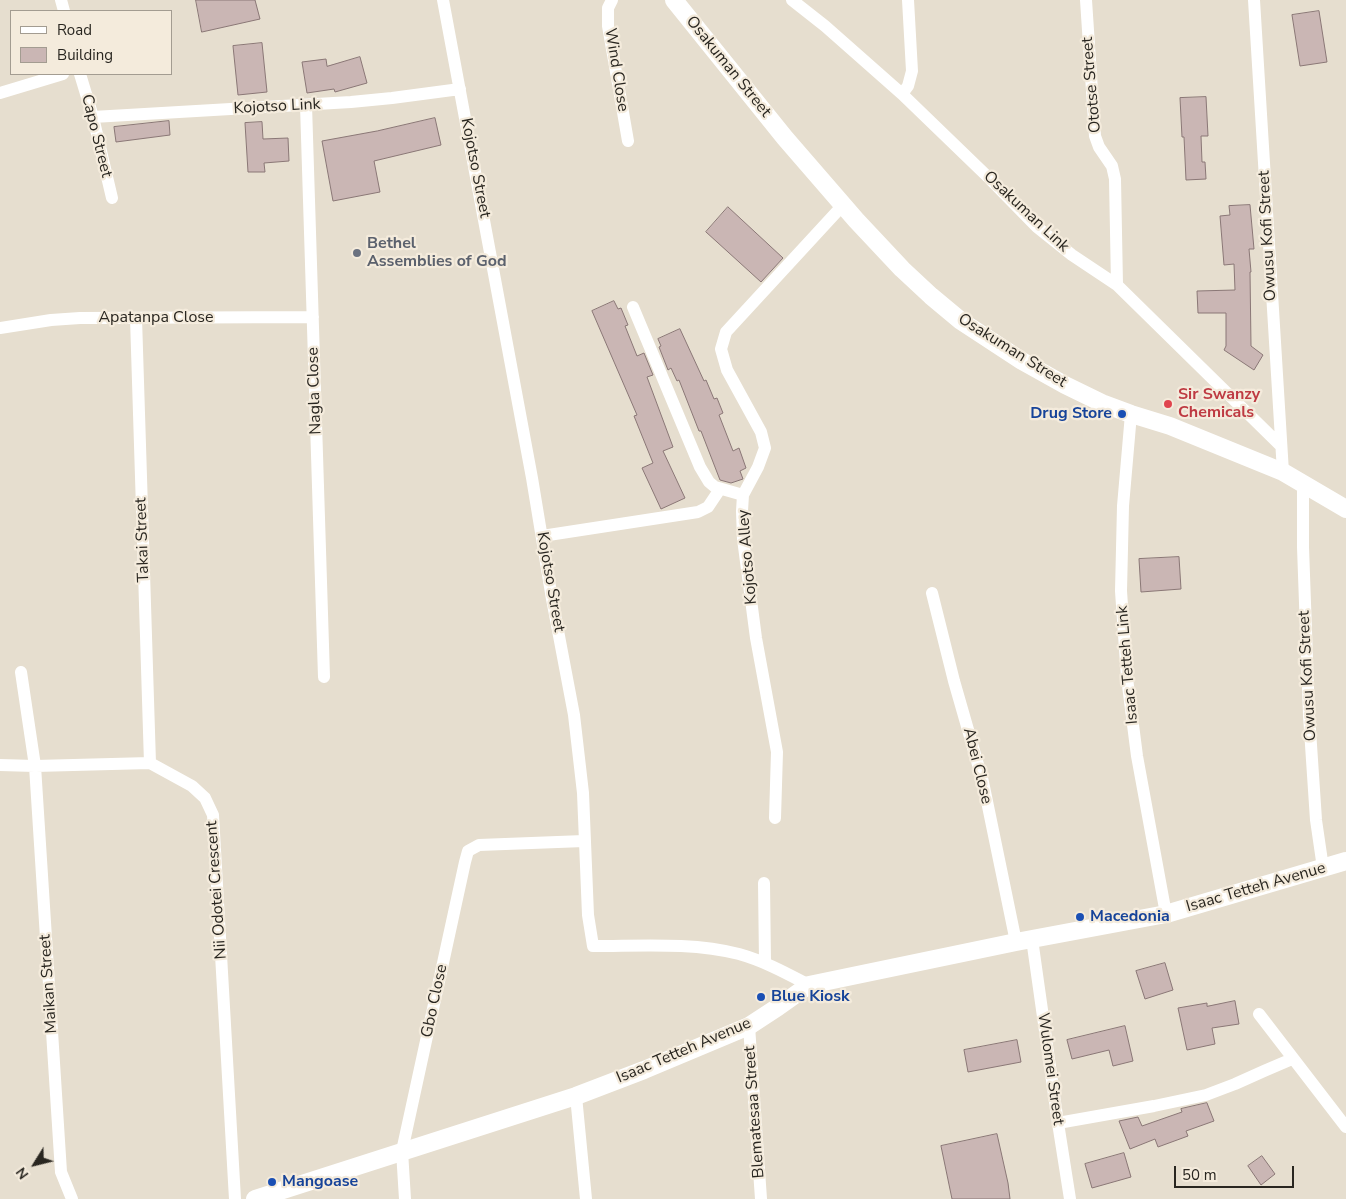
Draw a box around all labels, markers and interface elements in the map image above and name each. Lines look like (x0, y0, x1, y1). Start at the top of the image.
legend (10, 10, 172, 75)
street label: Osakuman Street (681, 13, 775, 121)
text: Road (57, 20, 92, 40)
street label: Wind Close (600, 27, 632, 113)
street label: Ototse Street (1078, 36, 1106, 134)
text: Building (57, 45, 113, 65)
street label: Capo Street (76, 92, 116, 180)
street label: Kojotso Link (233, 95, 321, 119)
street label: Kojotso Street (456, 116, 494, 220)
street label: Osakuman Link (979, 167, 1073, 257)
street label: Owusu Kofi Street (1255, 170, 1281, 302)
place label: Bethel Assemblies of God (367, 234, 507, 272)
marker: Bethel Assemblies of God (351, 247, 363, 259)
street label: Apatanpa Close (98, 308, 214, 328)
street label: Osakuman Street (954, 310, 1070, 392)
street label: Nagla Close (304, 347, 326, 435)
place label: Sir Swanzy Chemicals (1178, 385, 1260, 423)
marker: Sir Swanzy Chemicals (1162, 398, 1174, 410)
place label: Drug Store (1030, 404, 1112, 424)
marker: Drug Store (1116, 408, 1128, 420)
street label: Takai Street (132, 497, 154, 583)
street label: Kojotso Alley (734, 509, 762, 605)
street label: Kojotso Street (532, 530, 568, 634)
street label: Isaac Tetteh Link (1113, 605, 1143, 725)
street label: Owusu Kofi Street (1295, 610, 1321, 742)
street label: Abei Close (958, 726, 996, 806)
street label: Nii Odotei Crescent (203, 820, 231, 960)
street label: Isaac Tetteh Avenue (1184, 859, 1328, 917)
place label: Macedonia (1090, 907, 1170, 927)
marker: Macedonia (1074, 911, 1086, 923)
street label: Maikan Street (36, 934, 62, 1034)
street label: Gbo Close (418, 963, 452, 1039)
place label: Blue Kiosk (771, 987, 850, 1007)
marker: Blue Kiosk (755, 991, 767, 1003)
street label: Wulomei Street (1033, 1012, 1067, 1126)
street label: Isaac Tetteh Avenue (614, 1014, 754, 1088)
street label: Blematesaa Street (741, 1045, 769, 1179)
north arrow (10, 1139, 60, 1189)
scale bar (1176, 1156, 1296, 1188)
text: N (12, 1163, 33, 1183)
text: 50 m (1182, 1165, 1217, 1185)
place label: Mangoase (282, 1172, 358, 1192)
marker: Mangoase (266, 1176, 278, 1188)

